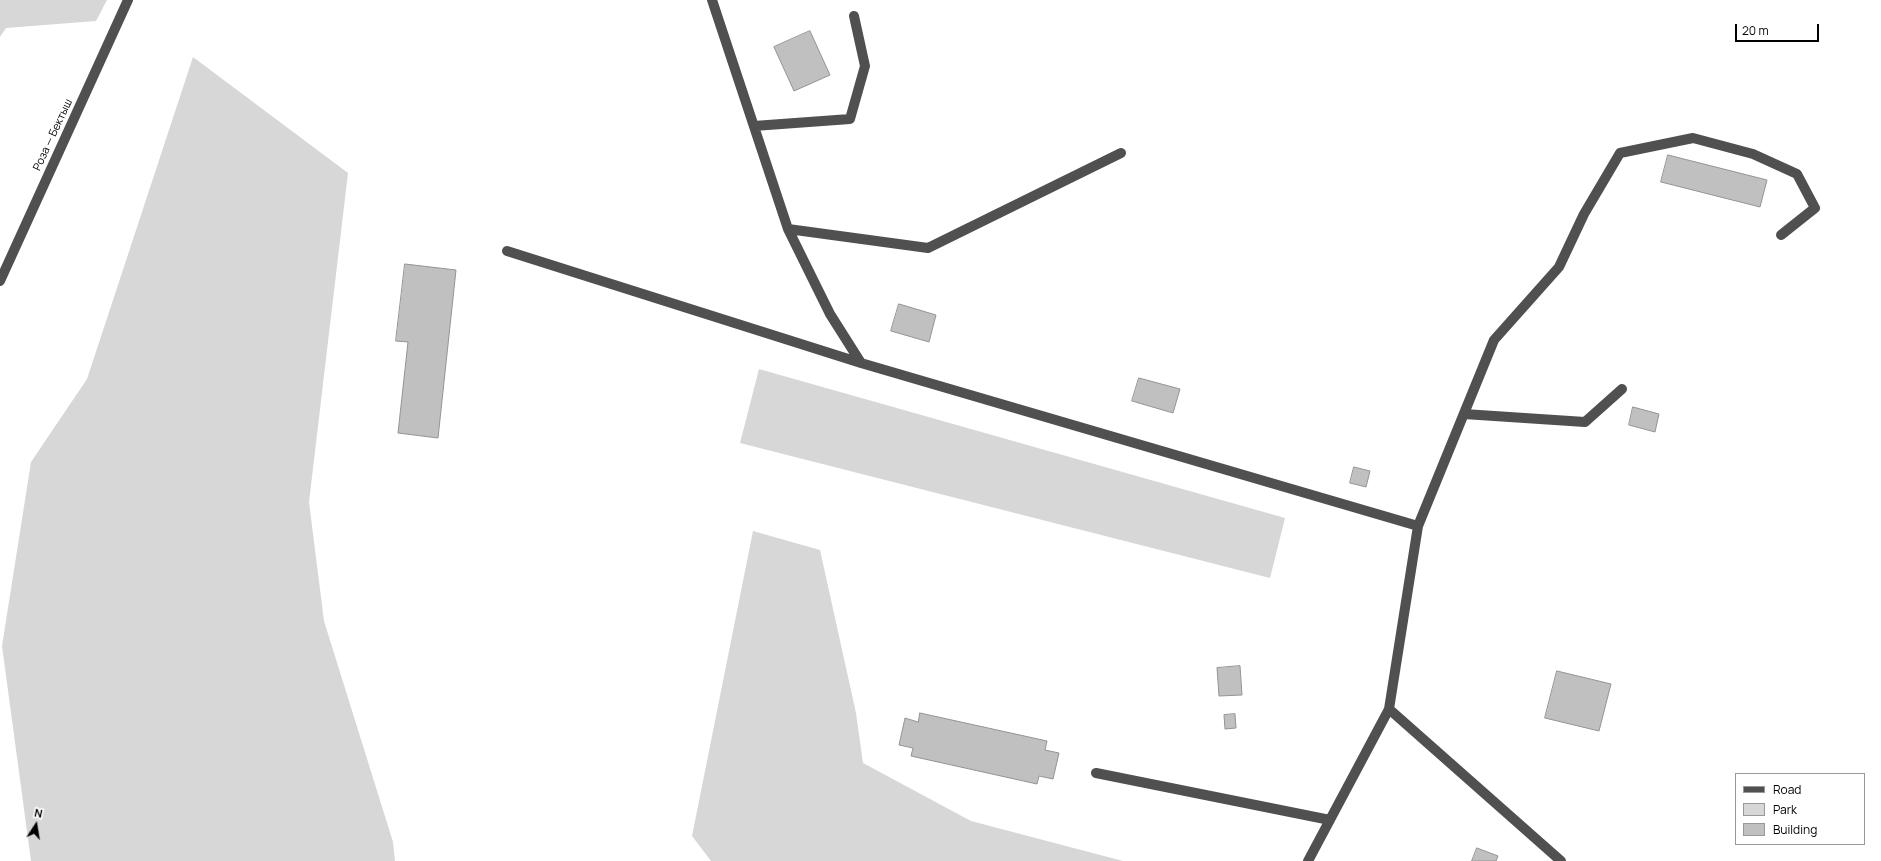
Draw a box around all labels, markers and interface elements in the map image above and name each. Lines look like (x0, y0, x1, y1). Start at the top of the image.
scale bar (1737, 16, 1821, 42)
text: 20 m (1742, 22, 1769, 39)
street label: Роза — Бектыш (31, 97, 75, 173)
legend (1735, 773, 1865, 845)
text: Road (1773, 781, 1801, 798)
text: Park (1773, 801, 1797, 818)
north arrow (16, 805, 56, 845)
text: N (33, 805, 44, 821)
text: Building (1773, 821, 1817, 838)

